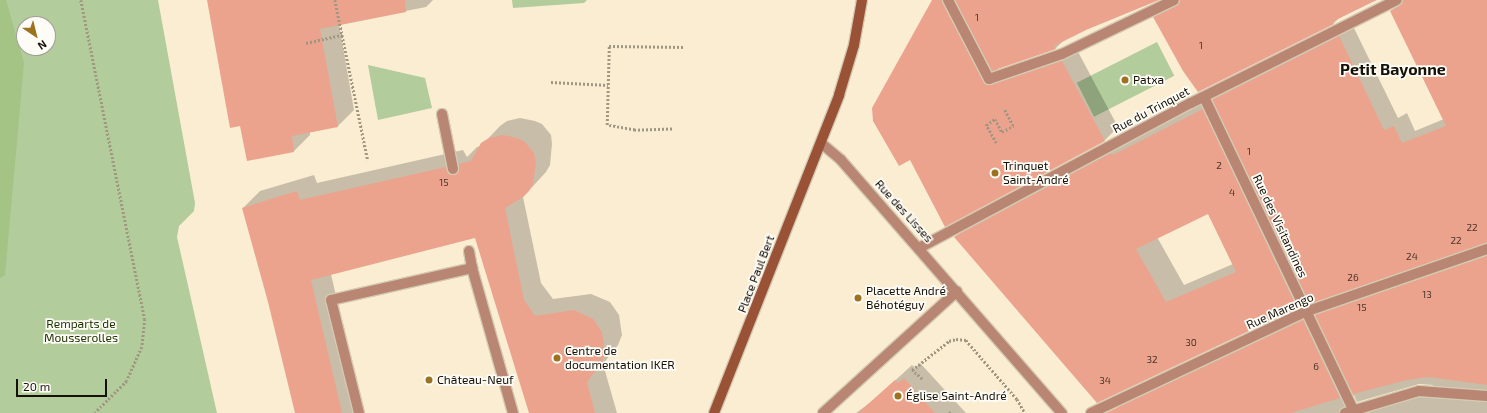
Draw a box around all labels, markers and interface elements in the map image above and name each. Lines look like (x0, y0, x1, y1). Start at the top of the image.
house number: 1 (975, 12, 979, 24)
north arrow (16, 16, 56, 56)
text: N (36, 38, 50, 53)
house number: 1 (1199, 40, 1203, 52)
district label: Petit Bayonne (1340, 59, 1446, 79)
place label: Patxa (1133, 73, 1164, 87)
marker: Patxa (1120, 75, 1130, 85)
street label: Rue du Trinquet (1110, 84, 1192, 136)
house number: 1 (1247, 146, 1251, 158)
place label: Trinquet Saint-André (1003, 159, 1069, 187)
house number: 2 (1216, 160, 1222, 172)
marker: Trinquet Saint-André (990, 168, 1000, 178)
street label: Rue des Visitandines (1250, 172, 1310, 280)
house number: 15 (439, 177, 449, 189)
street label: Rue des Lisses (872, 177, 936, 245)
house number: 4 (1229, 187, 1235, 199)
house number: 22 (1466, 222, 1478, 234)
street label: Place Paul Bert (735, 233, 777, 315)
house number: 22 (1450, 235, 1462, 247)
house number: 24 (1406, 251, 1418, 263)
house number: 26 (1347, 272, 1359, 284)
place label: Placette André Béhotéguy (866, 284, 946, 312)
house number: 13 (1422, 289, 1432, 301)
street label: Rue Marengo (1244, 290, 1316, 332)
marker: Placette André Béhotéguy (853, 293, 863, 303)
house number: 15 (1357, 302, 1367, 314)
park label: Remparts de Mousserolles (44, 317, 118, 345)
house number: 30 (1185, 337, 1197, 349)
place label: Centre de documentation IKER (565, 344, 675, 372)
marker: Centre de documentation IKER (552, 353, 562, 363)
house number: 32 (1146, 354, 1158, 366)
house number: 6 (1313, 361, 1319, 373)
scale bar (18, 371, 109, 397)
place label: Château-Neuf (437, 373, 514, 387)
marker: Château-Neuf (424, 375, 434, 385)
house number: 34 (1099, 375, 1111, 387)
text: 20 m (23, 379, 50, 393)
place label: Église Saint-André (906, 389, 1007, 403)
marker: Église Saint-André (893, 391, 903, 401)

